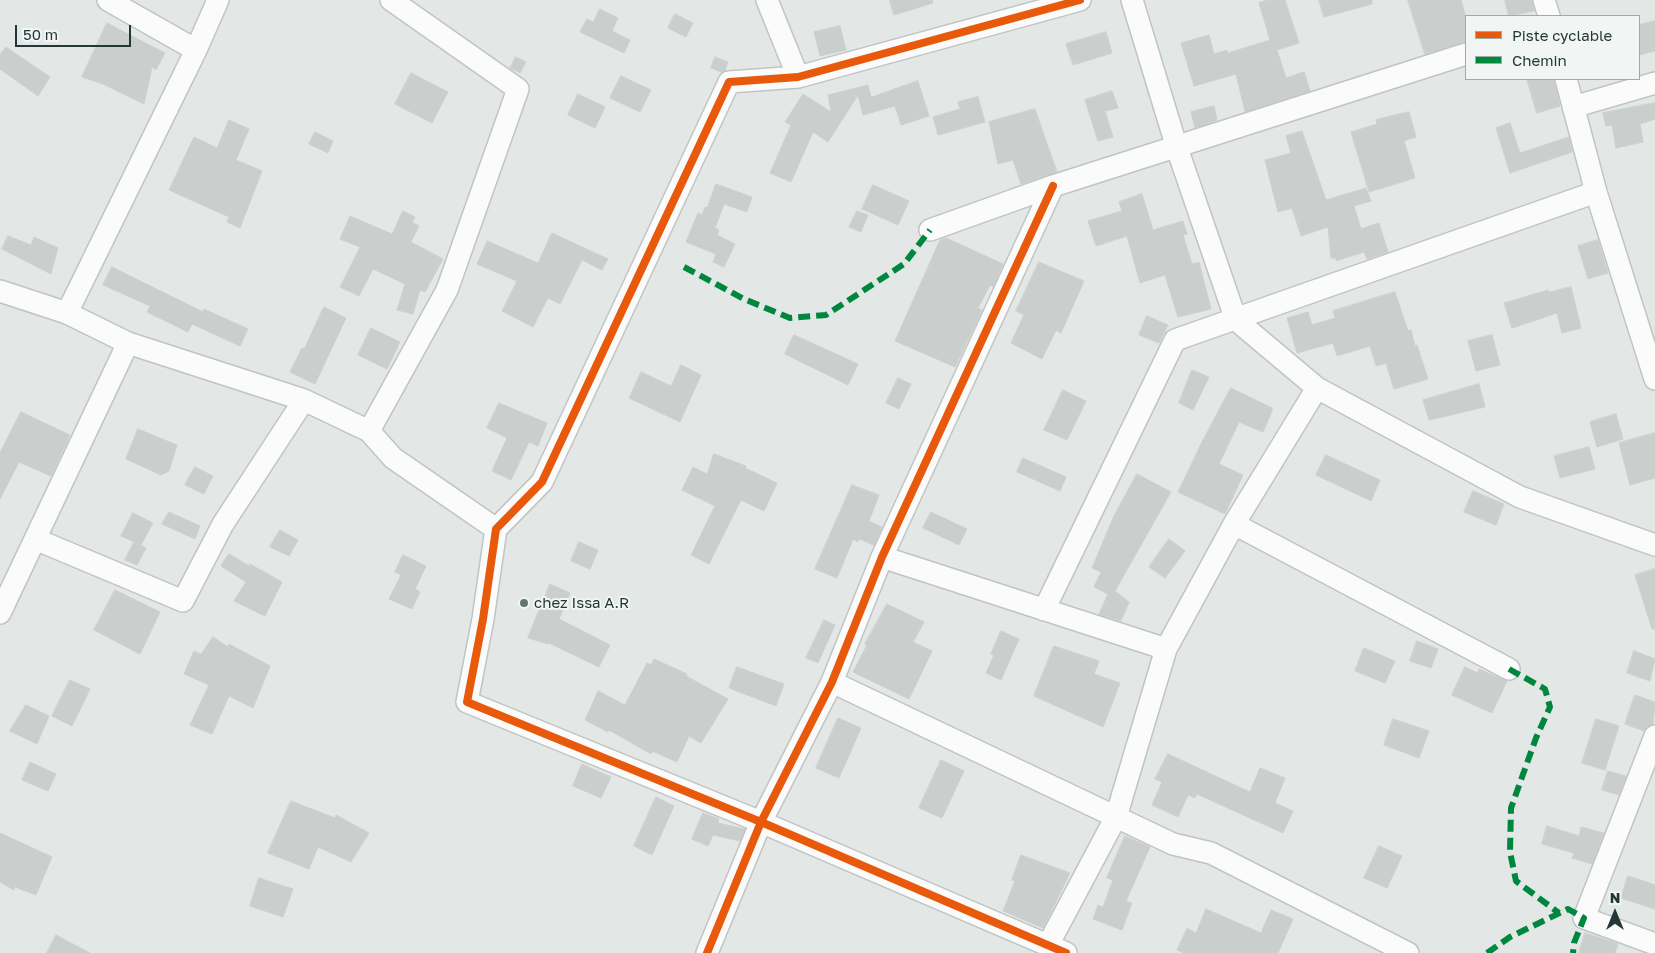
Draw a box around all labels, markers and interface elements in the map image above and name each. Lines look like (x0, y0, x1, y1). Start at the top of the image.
scale bar (18, 15, 134, 47)
legend (1465, 15, 1640, 80)
text: 50 m (23, 25, 58, 43)
text: Piste cyclable (1512, 26, 1612, 44)
text: Chemin (1512, 51, 1567, 69)
place label: chez Issa A.R (534, 594, 629, 612)
marker: chez Issa A.R (518, 597, 530, 609)
north arrow (1590, 888, 1640, 938)
text: N (1610, 889, 1620, 906)

